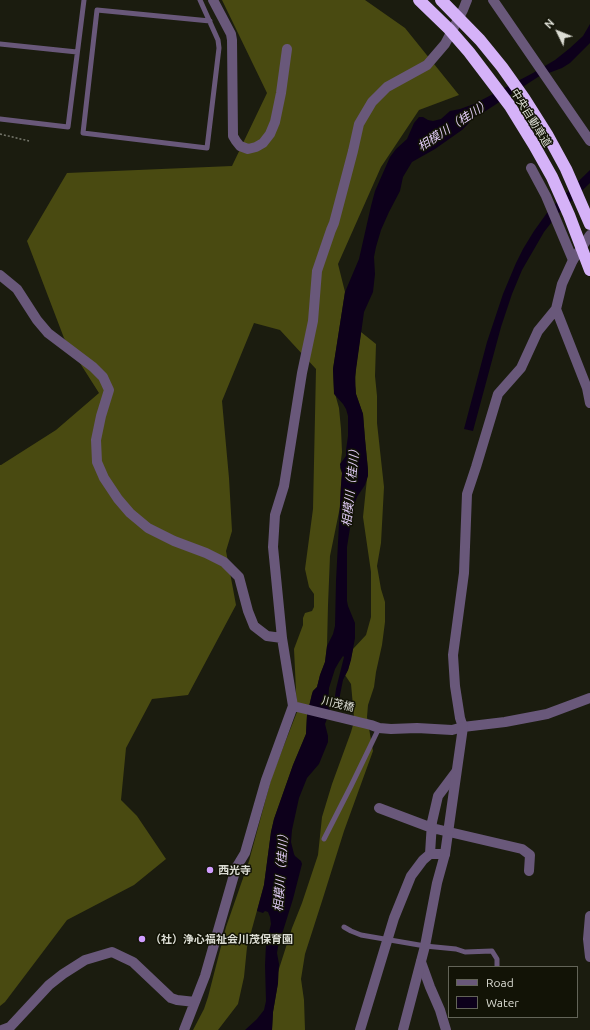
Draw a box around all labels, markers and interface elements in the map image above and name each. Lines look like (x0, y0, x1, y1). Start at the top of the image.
north arrow (538, 12, 578, 52)
text: N (542, 17, 556, 31)
street label: 中央自動車道 (508, 87, 554, 149)
water label: 相模川（桂川） (415, 96, 493, 154)
water label: 相模川（桂川） (339, 442, 363, 528)
street label: 川茂橋 (320, 694, 356, 714)
water label: 相模川（桂川） (271, 828, 291, 912)
place label: 西光寺 (218, 863, 251, 877)
marker: 西光寺 (205, 865, 215, 875)
place label: （社）浄心福祉会川茂保育園 (150, 932, 293, 946)
marker: （社）浄心福祉会川茂保育園 (137, 934, 147, 944)
legend (448, 966, 578, 1018)
text: Road (486, 976, 514, 989)
text: Water (486, 996, 519, 1009)

